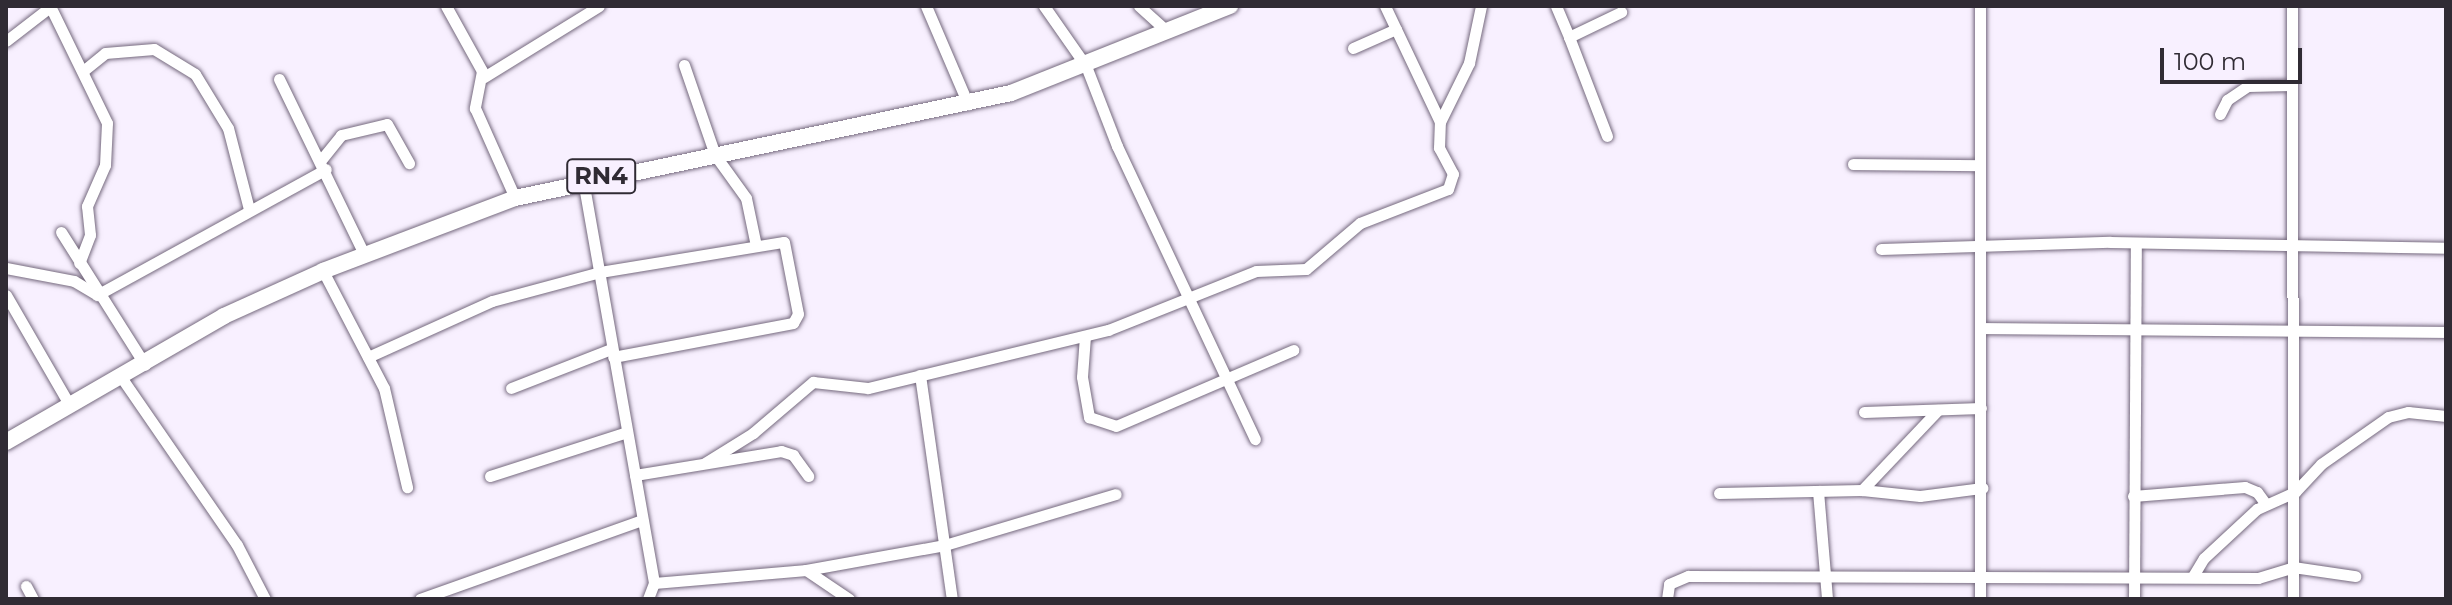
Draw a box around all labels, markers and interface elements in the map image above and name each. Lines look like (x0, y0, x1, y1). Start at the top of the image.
scale bar (2164, 32, 2306, 82)
text: 100 m (2174, 47, 2246, 76)
road number: RN4 (565, 156, 637, 196)

